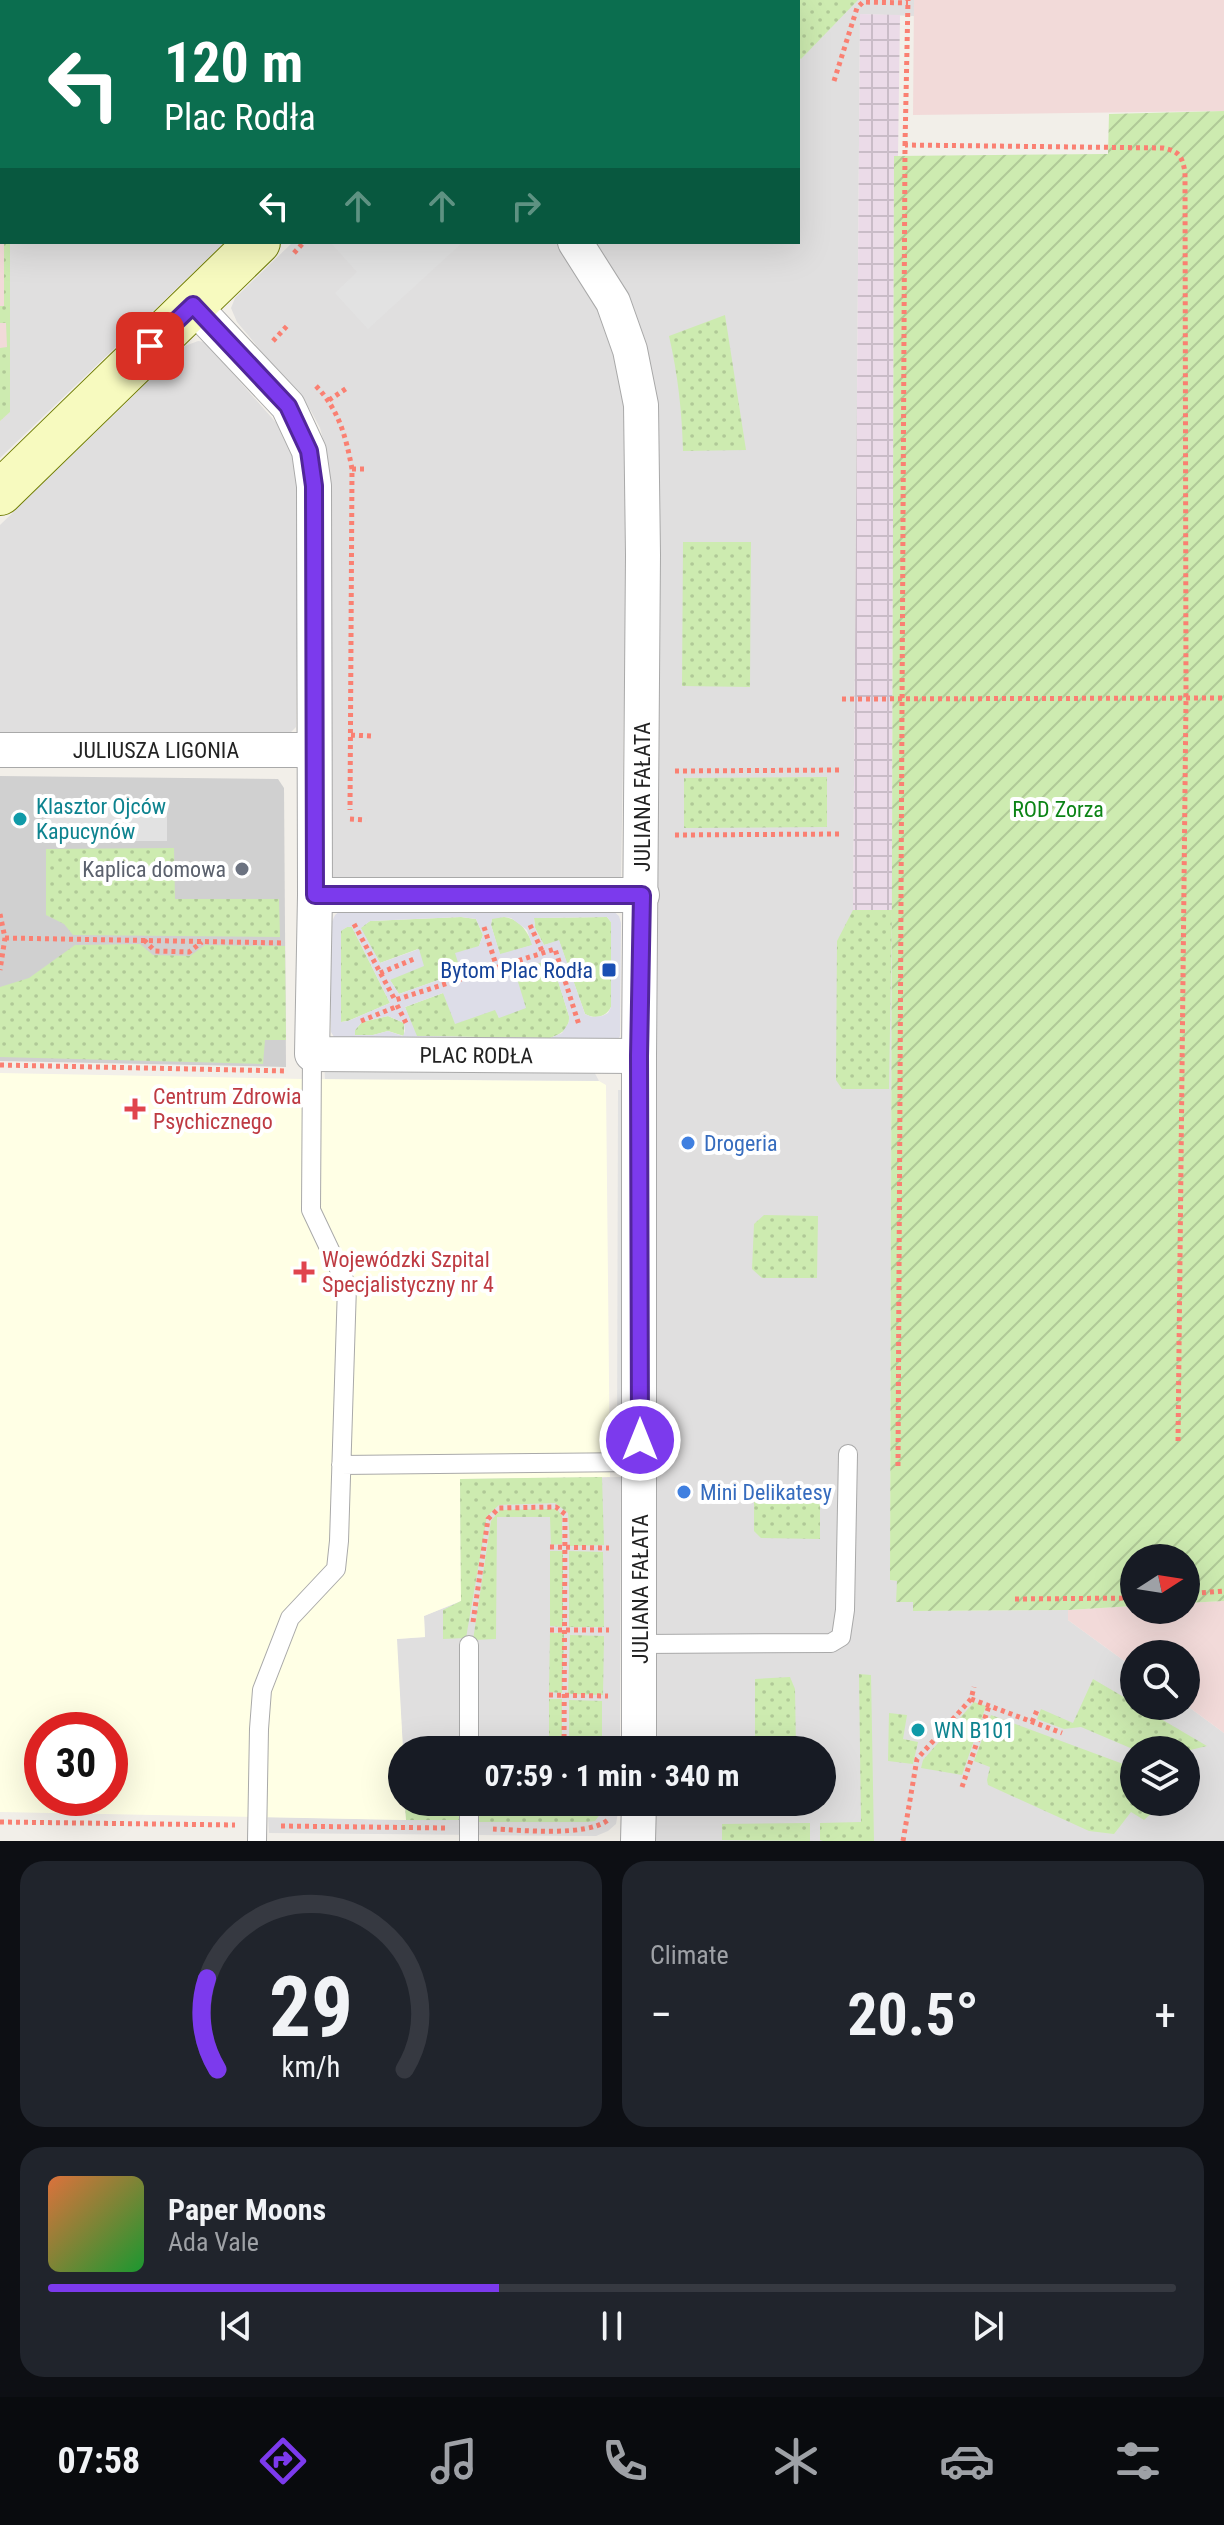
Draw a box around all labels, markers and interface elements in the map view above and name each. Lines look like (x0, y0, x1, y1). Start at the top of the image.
text: 120 m (164, 30, 303, 96)
icon: left (32, 32, 136, 136)
text: Plac Rodła (164, 97, 316, 139)
icon: left (252, 184, 296, 228)
icon: ahead (336, 184, 380, 228)
icon: ahead (420, 184, 464, 228)
icon: right (504, 184, 548, 228)
pin (116, 312, 184, 380)
icon: arrive (128, 324, 172, 368)
street label: JULIANA FAŁATA (630, 722, 655, 872)
street label: JULIUSZA LIGONIA (73, 738, 240, 763)
place label: Klasztor Ojców Kapucynów (36, 794, 166, 844)
park label: ROD Zorza (1012, 797, 1104, 822)
marker: Klasztor Ojców Kapucynów (11, 810, 29, 828)
place label: Kaplica domowa (82, 857, 226, 882)
marker: Kaplica domowa (233, 860, 251, 878)
place label: Bytom Plac Rodła (440, 958, 593, 983)
marker: Bytom Plac Rodła (600, 961, 618, 979)
street label: PLAC RODŁA (419, 1043, 534, 1068)
place label: Centrum Zdrowia Psychicznego (153, 1084, 302, 1134)
marker: Centrum Zdrowia Psychicznego (124, 1098, 146, 1120)
place label: Drogeria (704, 1131, 778, 1156)
marker: Drogeria (679, 1134, 697, 1152)
place label: Wojewódzki Szpital Specjalistyczny nr 4 (322, 1247, 494, 1297)
marker: Wojewódzki Szpital Specjalistyczny nr 4 (293, 1261, 315, 1283)
position arrow (598, 1398, 682, 1482)
place label: Mini Delikatesy (700, 1480, 832, 1505)
marker: Mini Delikatesy (675, 1483, 693, 1501)
street label: JULIANA FAŁATA (628, 1514, 653, 1664)
north arrow (1120, 1544, 1200, 1624)
map controls (1120, 1544, 1200, 1816)
button: search (1120, 1640, 1200, 1720)
speed limit sign: 30 (24, 1712, 128, 1816)
place label: WN B101 (934, 1718, 1014, 1743)
marker: WN B101 (909, 1721, 927, 1739)
button: layers (1120, 1736, 1200, 1816)
text: 07:59 · 1 min · 340 m (485, 1758, 739, 1793)
text: Climate (650, 1940, 729, 1970)
text: 29 (269, 1959, 353, 2056)
text: 20.5° (847, 1979, 979, 2050)
text: − (650, 1989, 672, 2041)
text: + (1154, 1989, 1176, 2041)
text: km/h (282, 2050, 340, 2084)
text: Paper Moons (168, 2192, 326, 2227)
text: Ada Vale (168, 2227, 259, 2257)
icon: previous (214, 2304, 258, 2348)
icon: pause (590, 2304, 634, 2348)
icon: next (966, 2304, 1010, 2348)
icon: directions (255, 2433, 311, 2489)
icon: music (426, 2433, 482, 2489)
icon: phone (597, 2433, 653, 2489)
icon: climate (768, 2433, 824, 2489)
icon: car (939, 2433, 995, 2489)
icon: filters (1110, 2433, 1166, 2489)
text: 07:58 (58, 2440, 140, 2482)

